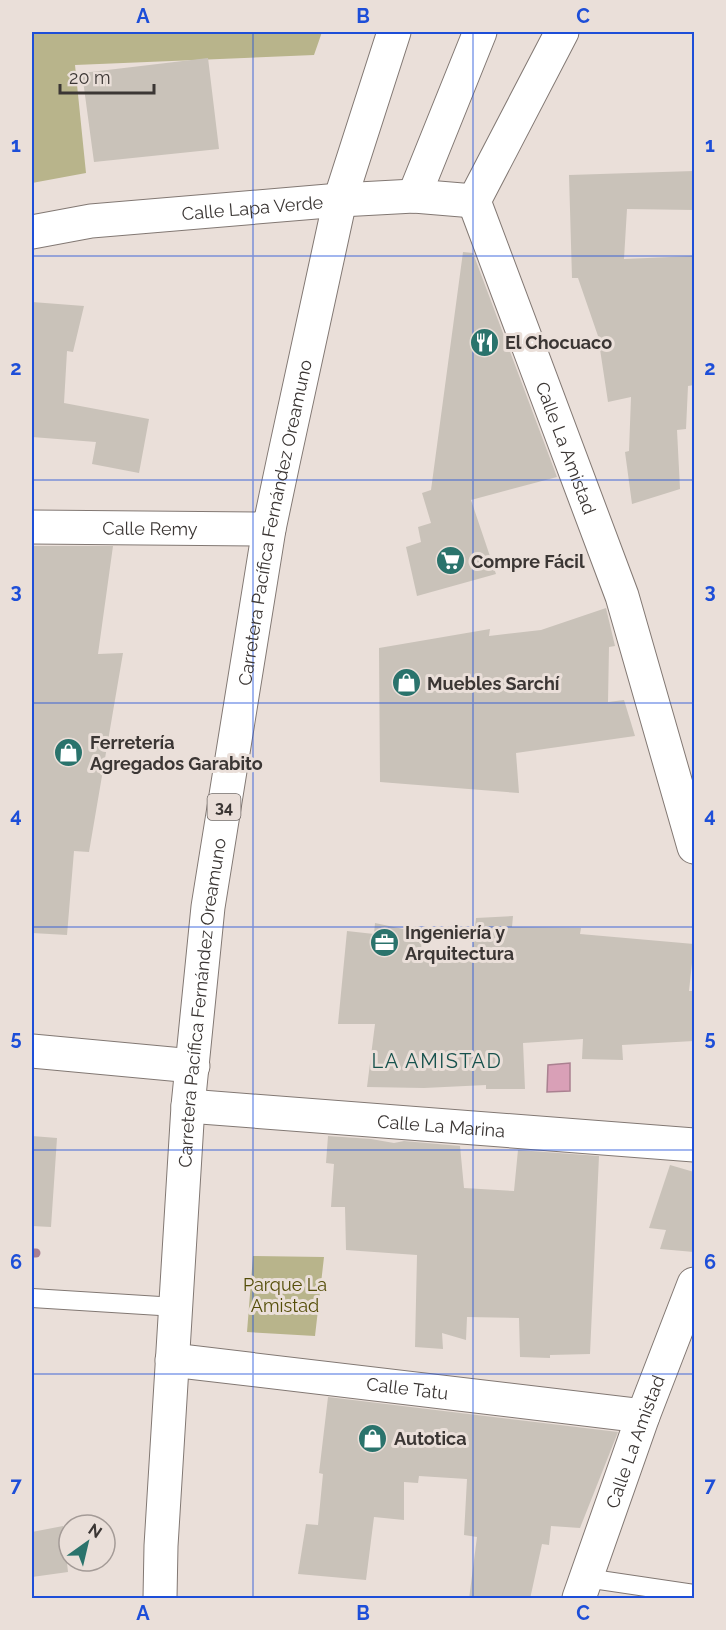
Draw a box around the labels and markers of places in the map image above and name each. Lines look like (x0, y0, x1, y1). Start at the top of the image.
restaurant icon: El Chocuaco (468, 326, 500, 358)
place label: El Chocuaco (505, 332, 612, 353)
supermarket icon: Compre Fácil (434, 545, 466, 577)
place label: Compre Fácil (471, 551, 585, 572)
shop icon: Muebles Sarchí (390, 667, 422, 699)
place label: Muebles Sarchí (427, 673, 560, 694)
place label: Ferretería Agregados Garabito (90, 732, 263, 774)
shop icon: Ferretería Agregados Garabito (53, 736, 85, 768)
place label: Ingeniería y Arquitectura (405, 922, 514, 964)
office icon: Ingeniería y Arquitectura (368, 926, 400, 958)
shop icon: Autotica (357, 1422, 389, 1454)
place label: Autotica (394, 1428, 467, 1449)

